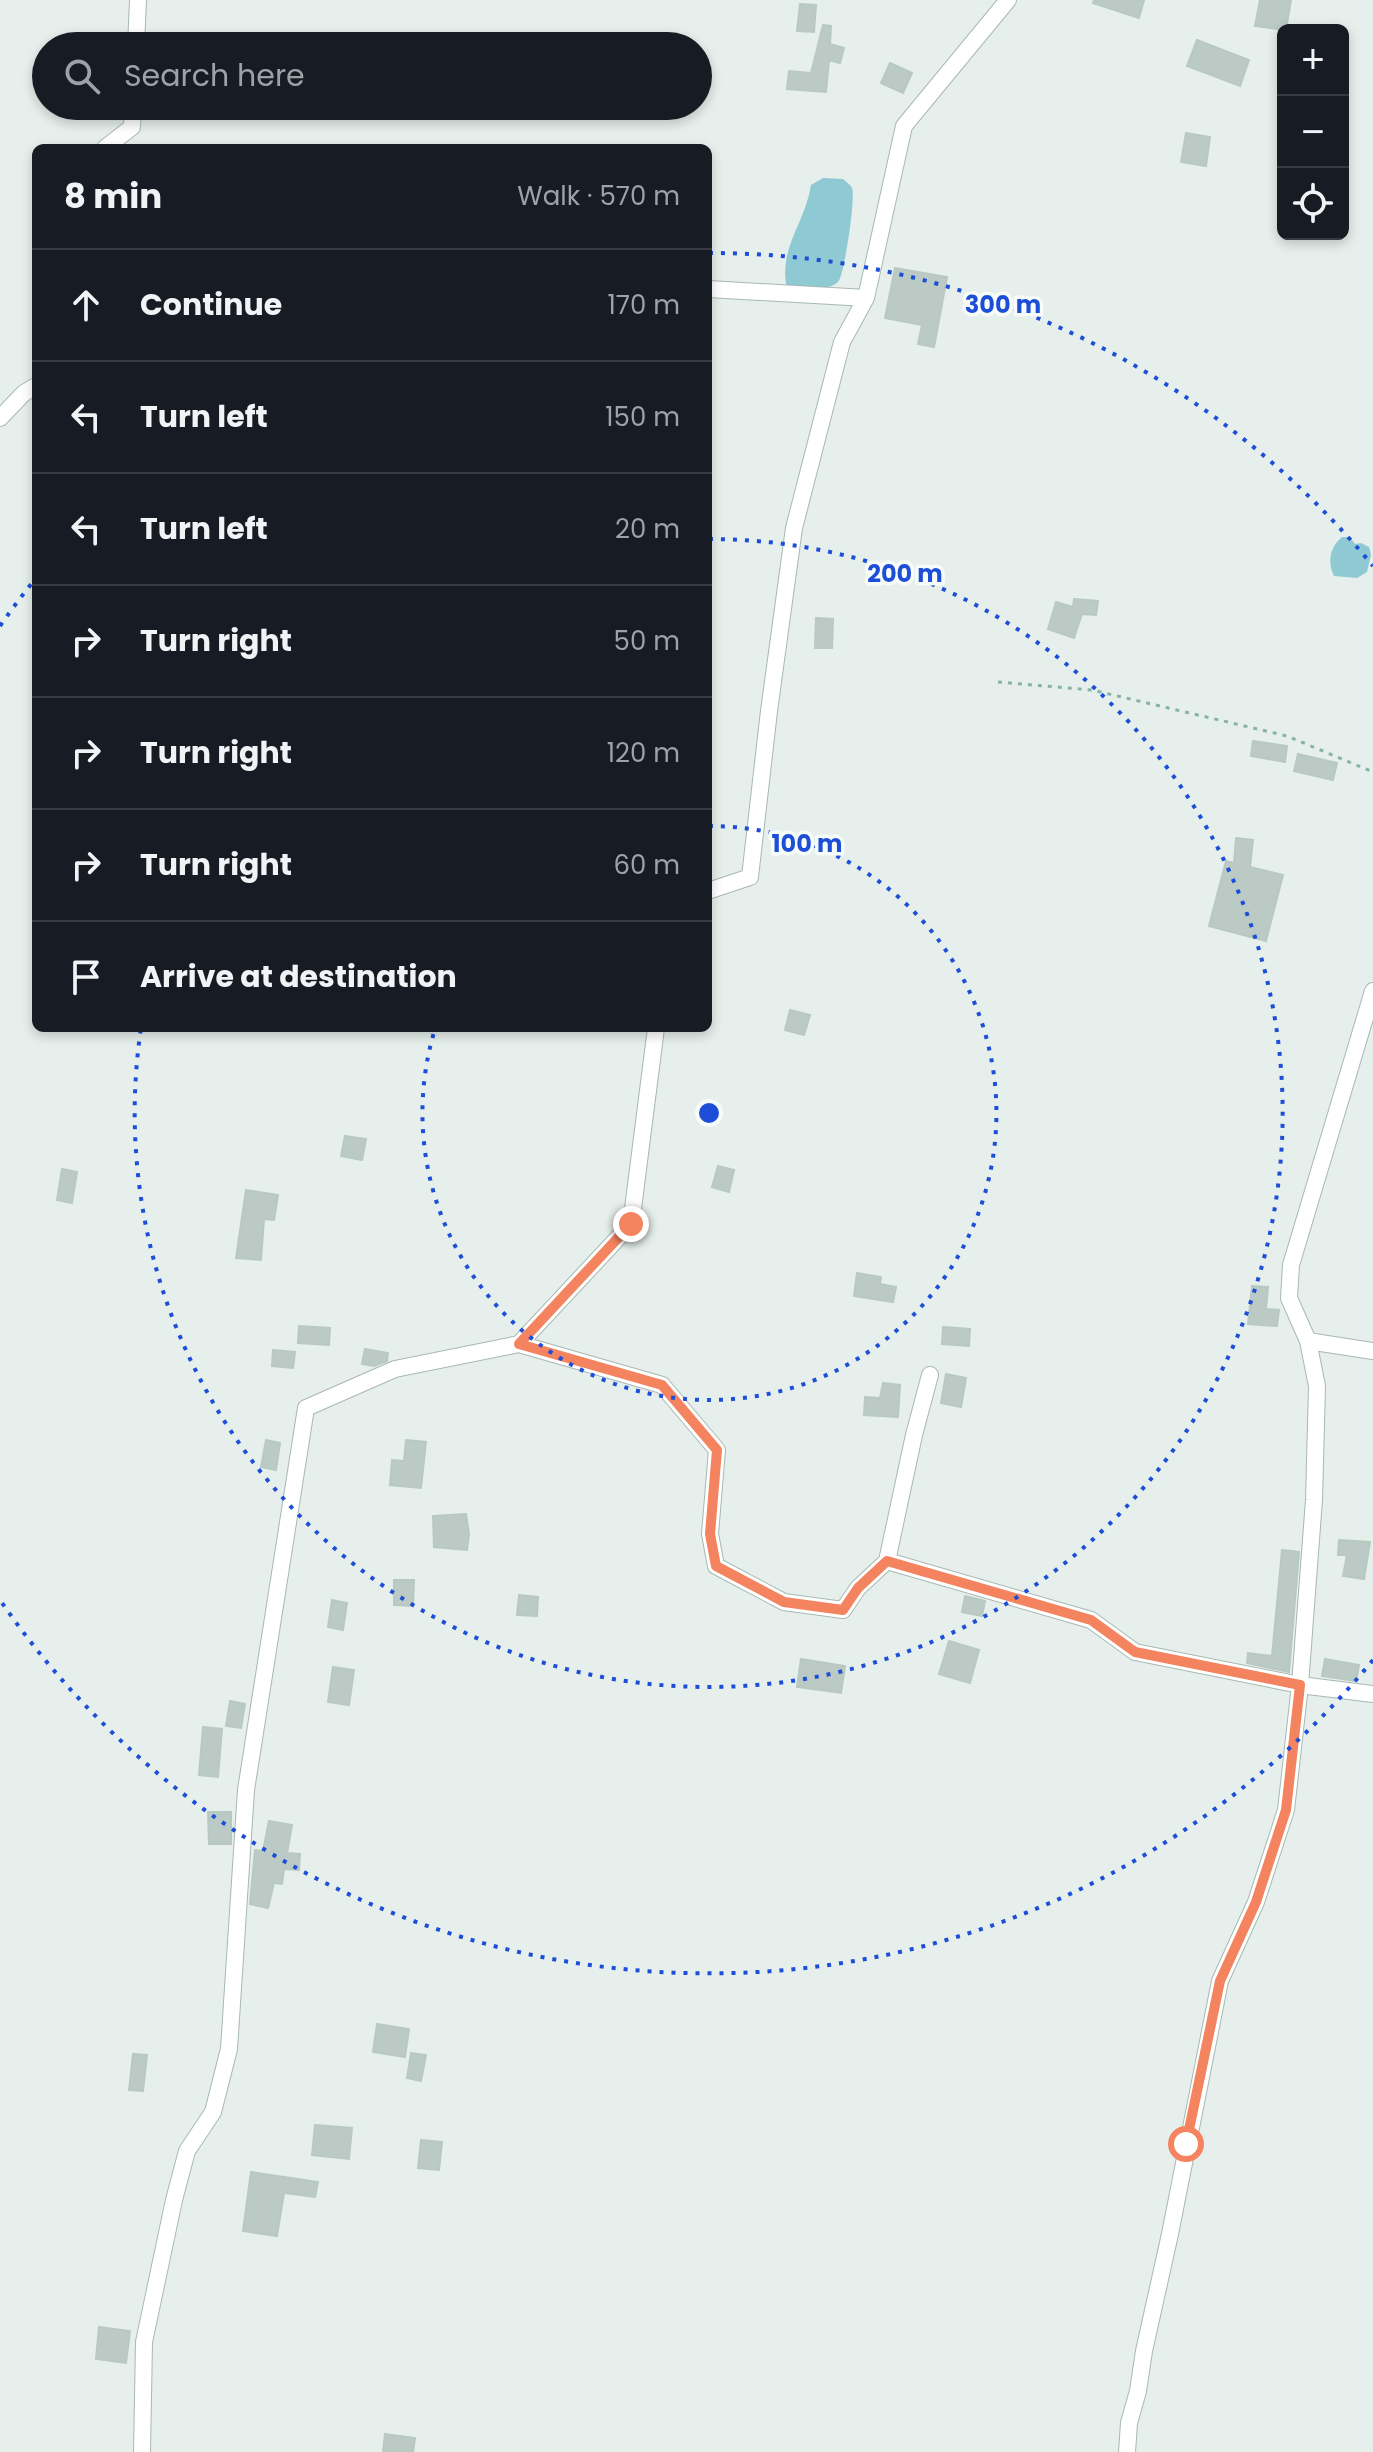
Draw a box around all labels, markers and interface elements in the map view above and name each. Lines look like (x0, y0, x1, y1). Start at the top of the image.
map controls (1277, 24, 1349, 240)
button: + (1277, 24, 1349, 96)
search box (32, 32, 712, 120)
icon: search (60, 54, 104, 98)
text: Search here (124, 54, 305, 97)
button: − (1277, 96, 1349, 168)
button: locate (1277, 168, 1349, 240)
text: 8 min (64, 172, 162, 220)
text: Walk · 570 m (517, 178, 680, 214)
icon: ahead (64, 283, 108, 327)
text: Continue (140, 283, 282, 326)
text: 170 m (607, 287, 680, 323)
text: 300 m (965, 288, 1041, 321)
icon: left (64, 395, 108, 439)
text: Turn left (140, 395, 268, 438)
text: 150 m (605, 399, 680, 435)
icon: left (64, 507, 108, 551)
text: Turn left (140, 507, 268, 550)
text: 20 m (615, 511, 680, 547)
text: 200 m (867, 557, 943, 590)
icon: right (64, 619, 108, 663)
text: Turn right (140, 619, 292, 662)
text: 50 m (614, 623, 680, 659)
icon: right (64, 731, 108, 775)
text: Turn right (140, 731, 292, 774)
text: 120 m (607, 735, 680, 771)
text: 100 m (772, 827, 842, 860)
icon: right (64, 843, 108, 887)
text: Turn right (140, 843, 292, 886)
text: 60 m (613, 847, 680, 883)
icon: arrive (64, 955, 108, 999)
text: Arrive at destination (140, 955, 457, 998)
centre of rings (695, 1099, 723, 1127)
route end (613, 1206, 649, 1242)
route start (1168, 2126, 1204, 2162)

